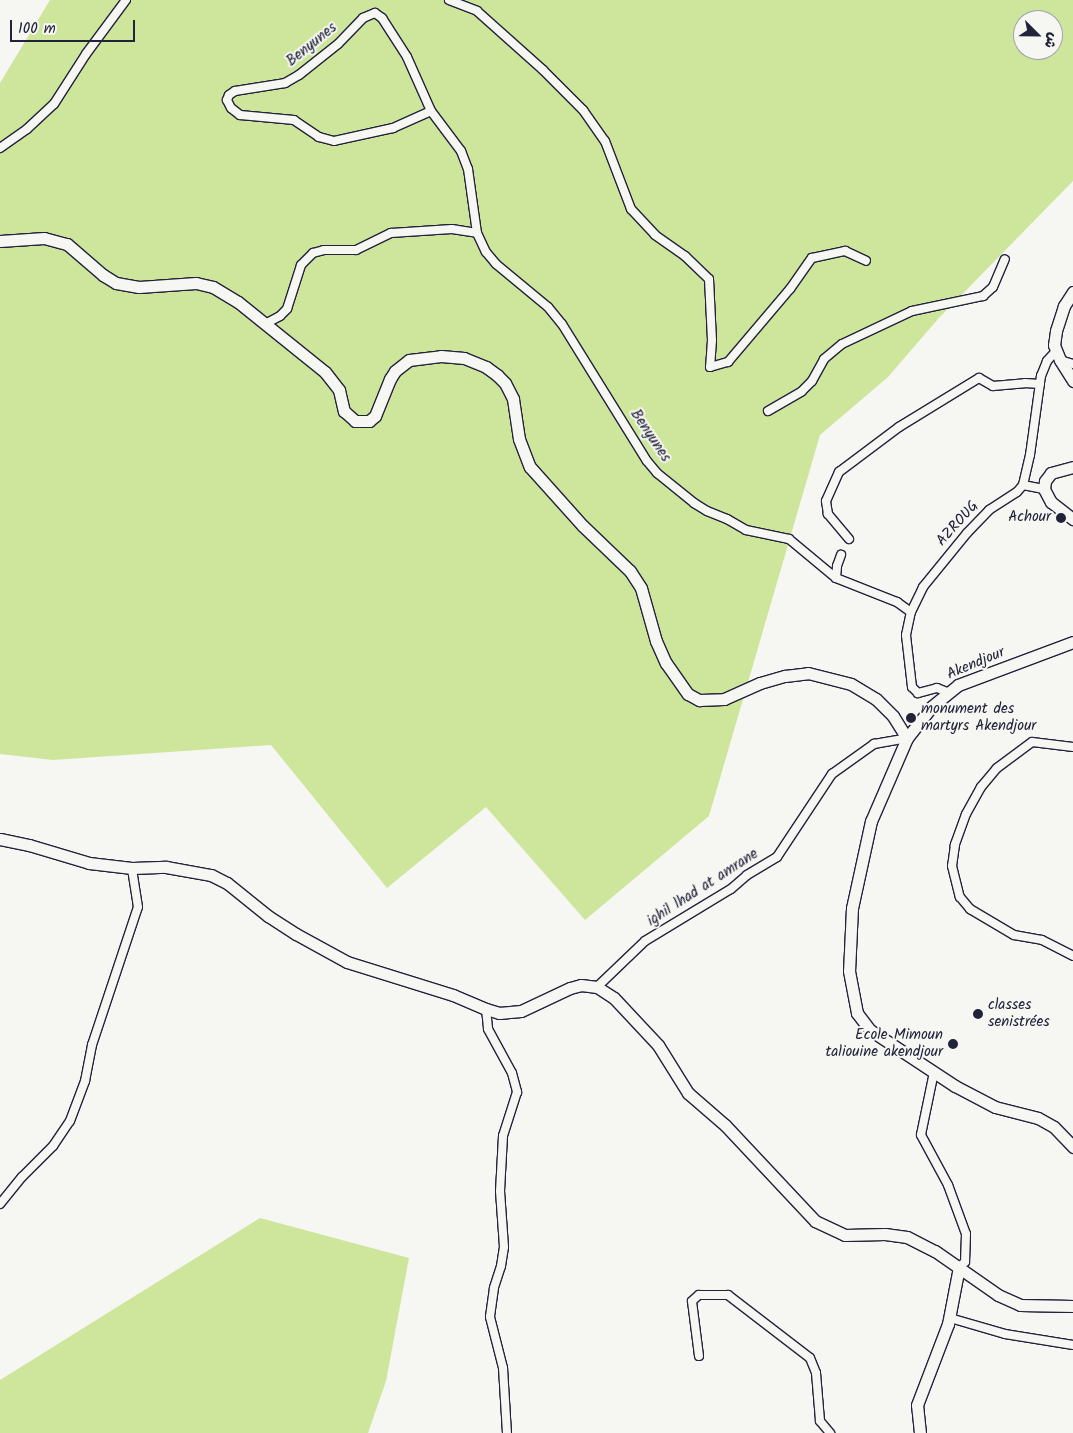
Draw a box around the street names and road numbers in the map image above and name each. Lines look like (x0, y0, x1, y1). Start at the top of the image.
street label: Benyunes (283, 19, 341, 71)
street label: Benyunes (626, 406, 674, 466)
street label: AZROUG (933, 498, 983, 550)
street label: Akendjour (944, 644, 1008, 684)
street label: ighil lhad at amrane (644, 845, 762, 931)

